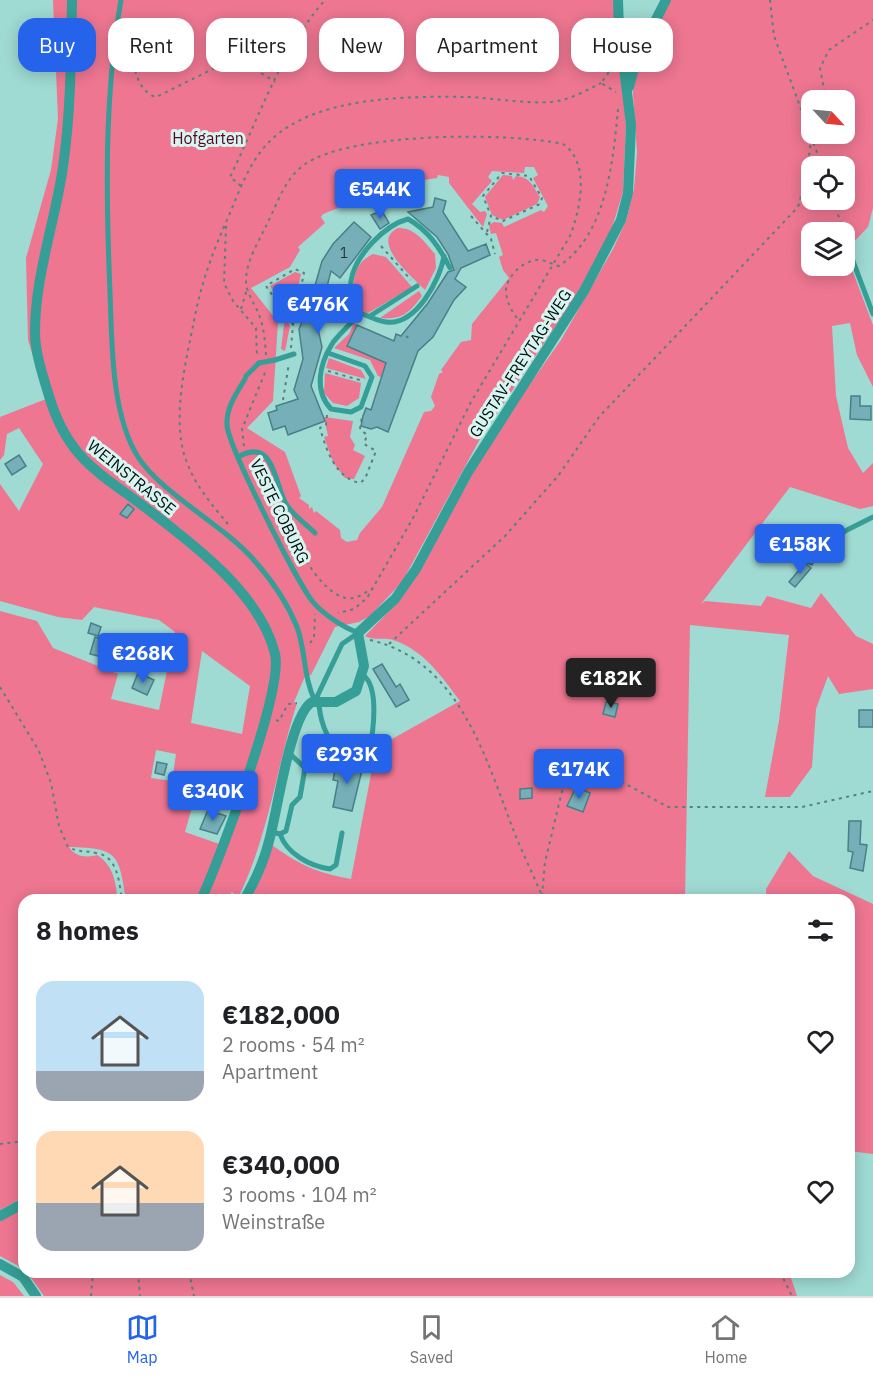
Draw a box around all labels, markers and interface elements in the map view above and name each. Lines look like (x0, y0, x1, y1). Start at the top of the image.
chip: Buy (18, 18, 96, 72)
chip: Rent (108, 18, 194, 72)
chip: Filters (206, 18, 307, 72)
chip: New (319, 18, 404, 72)
chip: Apartment (416, 18, 559, 72)
chip: House (571, 18, 673, 72)
north arrow (801, 90, 855, 144)
map controls (801, 90, 855, 276)
park label: Hofgarten (172, 128, 244, 148)
button: locate (801, 156, 855, 210)
pin: €544K (338, 169, 422, 220)
text: €544K (349, 175, 411, 202)
button: layers (801, 222, 855, 276)
house number: 1 (340, 244, 348, 262)
pin: €476K (276, 284, 360, 335)
street label: GUSTAV-FREYTAG-WEG (465, 285, 575, 441)
text: €476K (287, 290, 349, 317)
street label: WEINSTRASSE (84, 435, 180, 519)
street label: VESTE COBURG (246, 455, 314, 567)
pin: €158K (758, 524, 842, 575)
text: €158K (769, 530, 831, 557)
pin: €268K (101, 633, 185, 684)
text: €268K (112, 639, 174, 666)
pin: €182K (569, 658, 653, 709)
text: €182K (580, 664, 642, 691)
pin: €293K (305, 734, 389, 785)
text: €293K (316, 740, 378, 767)
pin: €174K (537, 749, 621, 800)
text: €174K (548, 755, 610, 782)
pin: €340K (171, 771, 255, 822)
text: €340K (182, 777, 244, 804)
text: 8 homes (36, 913, 139, 947)
icon: filters (804, 914, 837, 947)
text: €182,000 (222, 997, 340, 1031)
icon: home (84, 1005, 156, 1077)
icon: heart (804, 1025, 837, 1058)
text: 2 rooms · 54 m² (222, 1031, 365, 1058)
text: Apartment (222, 1058, 318, 1085)
text: €340,000 (222, 1147, 340, 1181)
icon: home (84, 1155, 156, 1227)
icon: heart (804, 1175, 837, 1208)
text: 3 rooms · 104 m² (222, 1181, 377, 1208)
text: Weinstraße (222, 1208, 325, 1235)
tab: Map (126, 1311, 159, 1367)
tab: Saved (410, 1311, 453, 1367)
tab: Home (704, 1311, 747, 1367)

